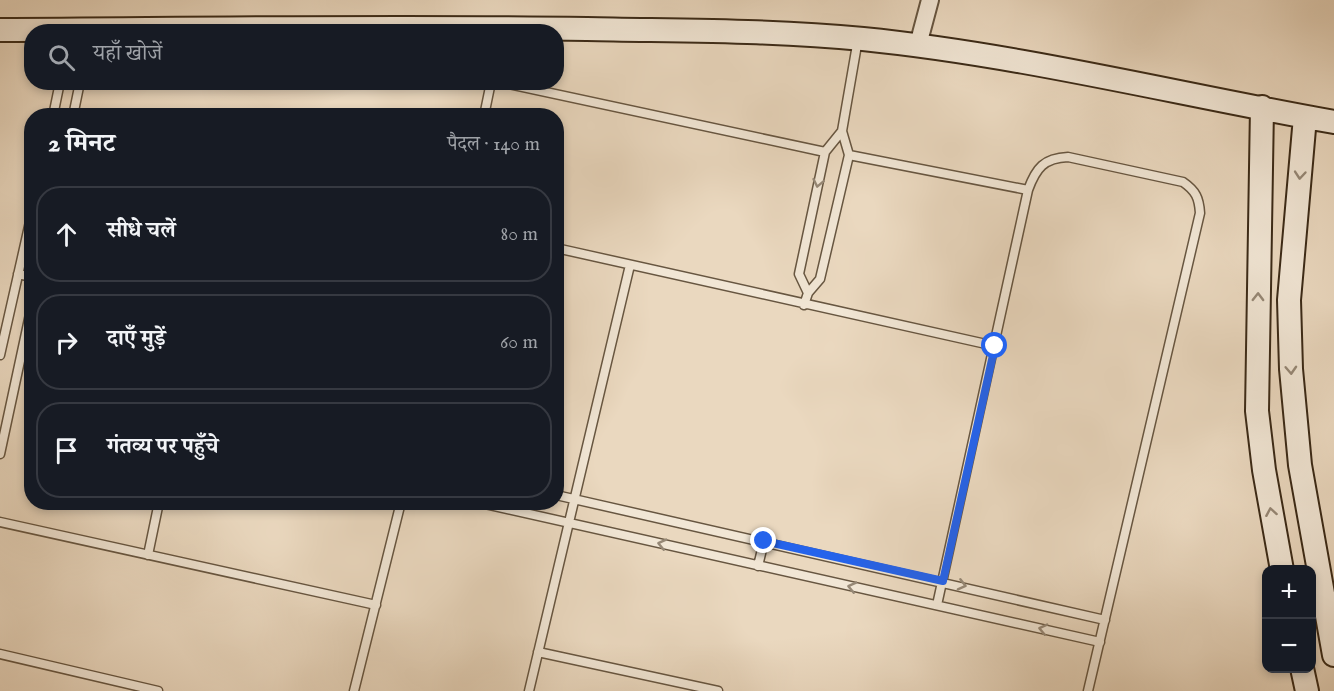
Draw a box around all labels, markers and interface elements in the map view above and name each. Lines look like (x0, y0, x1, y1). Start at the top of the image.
search box (24, 24, 564, 90)
text: यहाँ खोजें (93, 40, 162, 68)
icon: search (45, 41, 78, 74)
text: 2 मिनट (48, 127, 115, 160)
text: पैदल · 140 m (447, 132, 540, 157)
one-way arrow (1294, 171, 1307, 180)
one-way arrow (813, 177, 826, 187)
text: सीधे चलें (107, 217, 176, 245)
icon: ahead (50, 218, 83, 251)
text: 80 m (501, 222, 538, 247)
one-way arrow (1252, 293, 1264, 302)
text: दाएँ मुड़ें (107, 325, 166, 353)
icon: right (50, 326, 83, 359)
text: 60 m (500, 330, 538, 355)
route start (981, 332, 1007, 358)
one-way arrow (1285, 365, 1298, 374)
text: गंतव्य पर पहुँचे (107, 433, 218, 461)
icon: arrive (50, 434, 83, 467)
one-way arrow (1266, 507, 1278, 517)
route end (750, 527, 776, 553)
one-way arrow (657, 538, 667, 551)
map controls (1262, 565, 1316, 673)
button: + (1262, 565, 1316, 619)
one-way arrow (957, 578, 967, 591)
one-way arrow (848, 581, 858, 594)
button: − (1262, 619, 1316, 673)
one-way arrow (1038, 623, 1048, 636)

